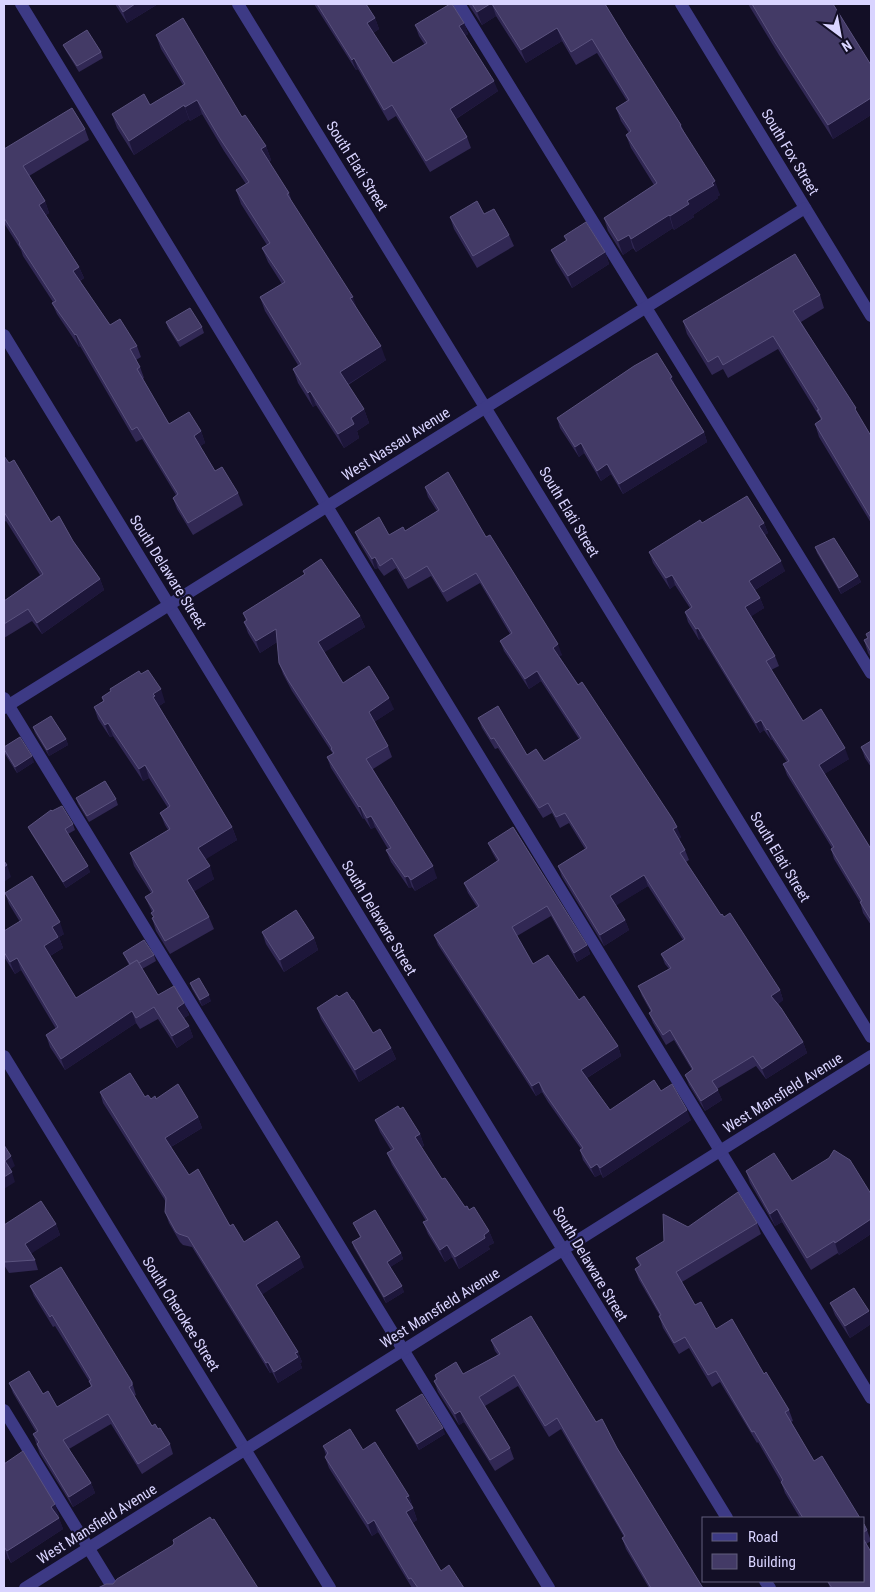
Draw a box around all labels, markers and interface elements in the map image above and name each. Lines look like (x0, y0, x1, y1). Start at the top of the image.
north arrow (815, 10, 865, 60)
text: N (839, 37, 855, 55)
street label: South Fox Street (757, 106, 823, 198)
street label: South Elati Street (322, 118, 392, 214)
street label: West Nassau Avenue (339, 403, 453, 485)
street label: South Elati Street (535, 464, 603, 560)
street label: South Delaware Street (126, 512, 210, 632)
street label: South Elati Street (746, 809, 814, 905)
street label: South Delaware Street (338, 857, 420, 979)
street label: West Mansfield Avenue (720, 1049, 846, 1137)
street label: South Delaware Street (549, 1203, 631, 1325)
street label: South Cherokee Street (138, 1253, 224, 1375)
street label: West Mansfield Avenue (377, 1264, 503, 1352)
street label: West Mansfield Avenue (34, 1480, 160, 1568)
legend (702, 1517, 865, 1582)
text: Road (748, 1528, 778, 1546)
text: Building (748, 1553, 796, 1571)

